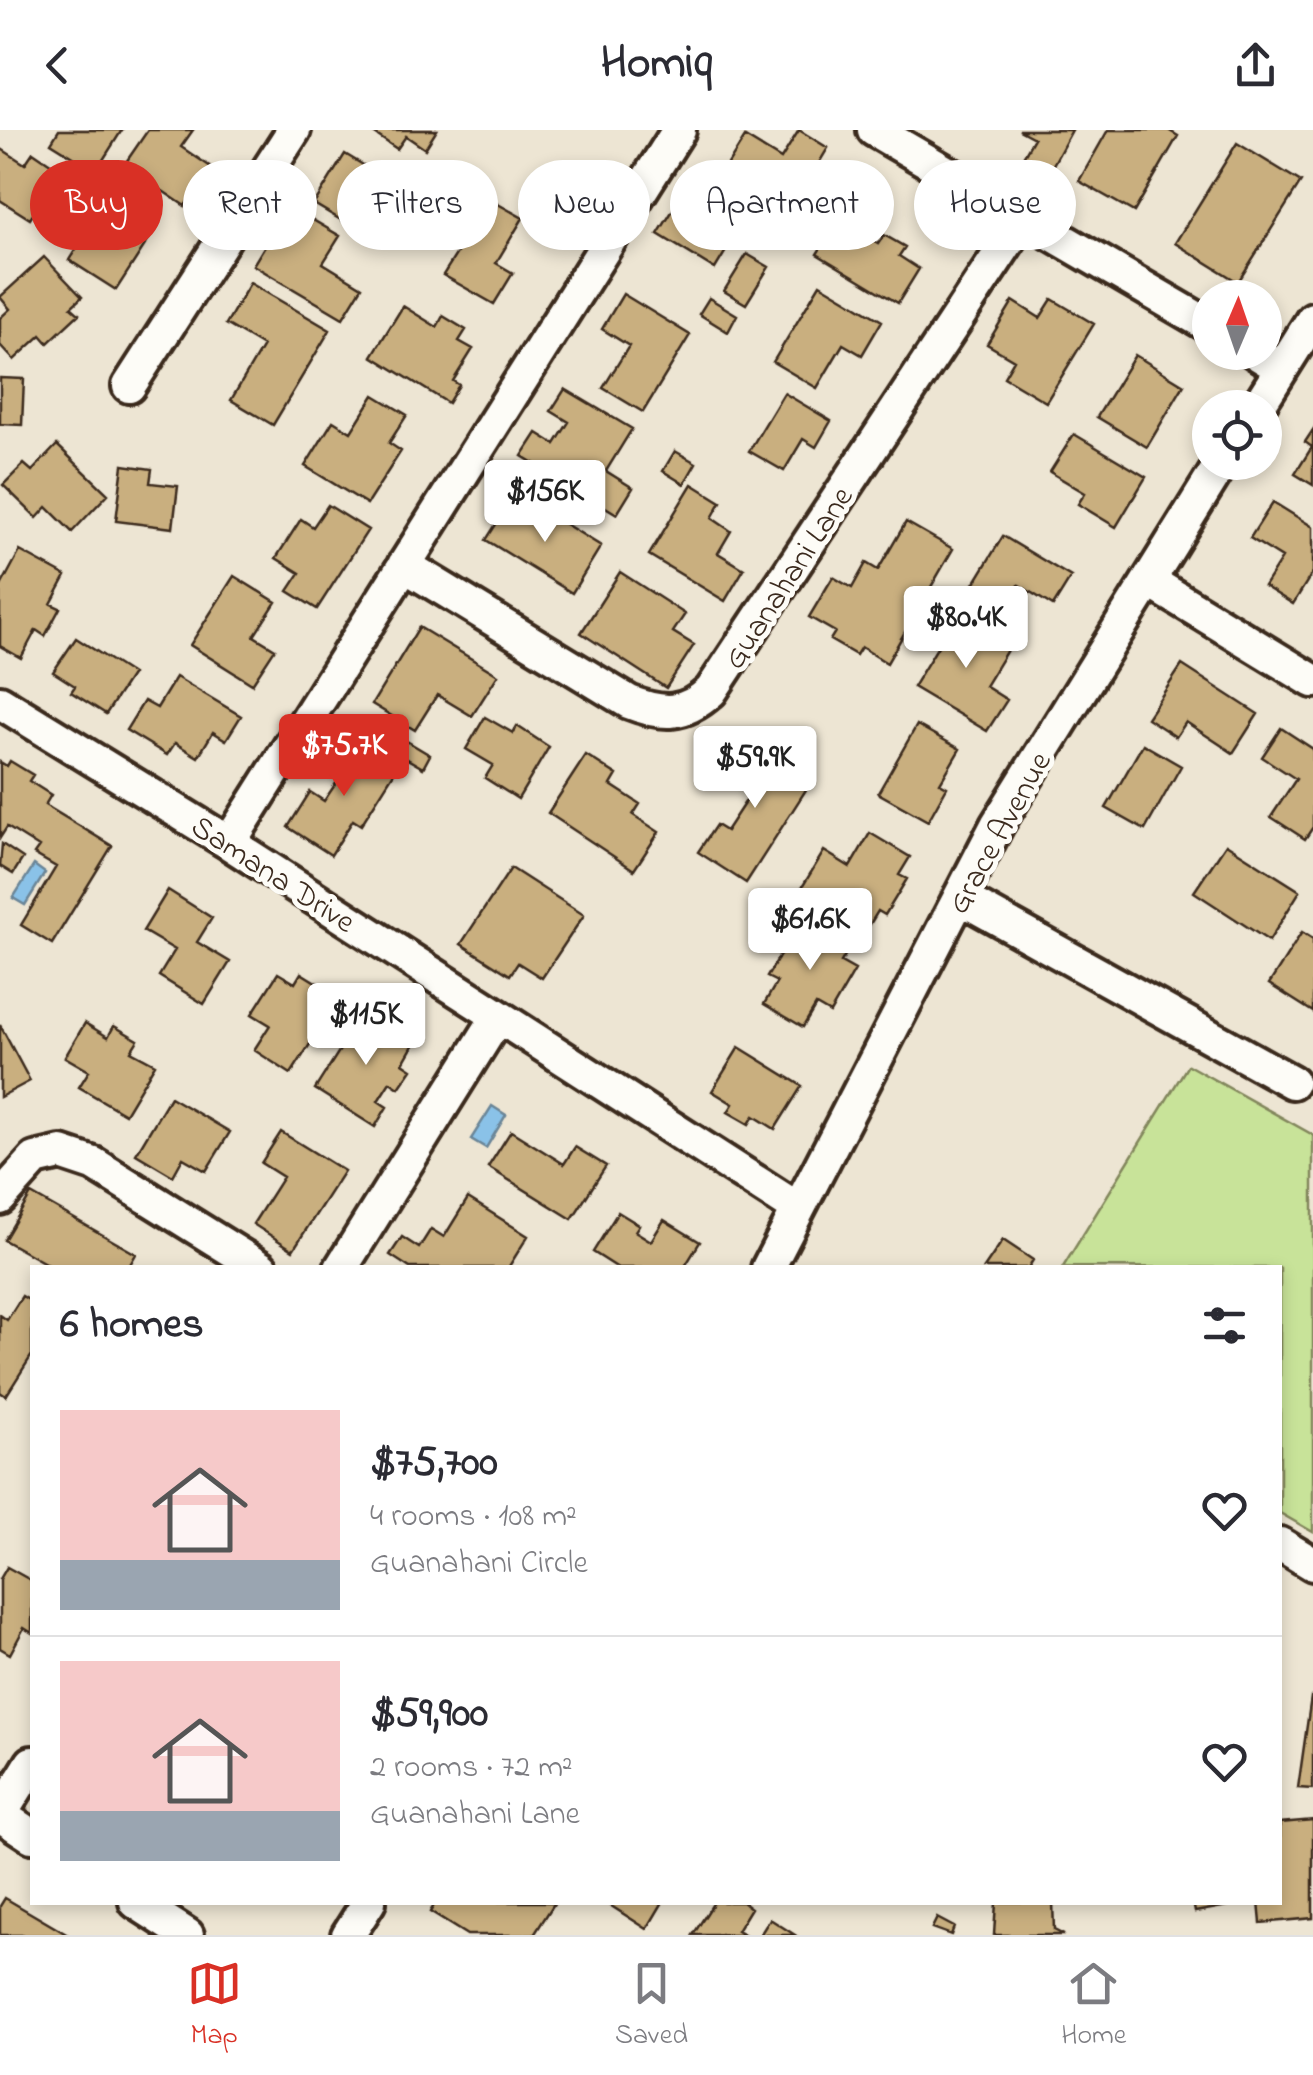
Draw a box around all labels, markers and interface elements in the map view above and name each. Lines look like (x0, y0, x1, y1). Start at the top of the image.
text: Homiq (601, 32, 712, 98)
icon: back (30, 38, 85, 93)
icon: share (1228, 38, 1283, 93)
chip: Buy (30, 160, 163, 250)
chip: Rent (183, 160, 317, 250)
chip: Filters (337, 160, 498, 250)
chip: New (518, 160, 650, 250)
chip: Apartment (670, 160, 894, 250)
chip: House (914, 160, 1076, 250)
north arrow (1192, 280, 1282, 370)
map controls (1192, 280, 1282, 480)
button: locate (1192, 390, 1282, 480)
pin: $156K (475, 460, 615, 545)
text: $156K (506, 469, 584, 516)
street label: Guanahani Lane (713, 478, 867, 680)
pin: $80.4K (885, 586, 1047, 671)
text: $80.4K (926, 595, 1006, 642)
pin: $75.7K (263, 714, 425, 799)
text: $75.7K (301, 723, 387, 770)
pin: $59.9K (674, 726, 836, 811)
text: $59.9K (716, 735, 794, 782)
street label: Grace Avenue (937, 743, 1065, 924)
street label: Samana Drive (181, 805, 364, 947)
pin: $61.6K (729, 888, 891, 973)
text: $61.6K (770, 897, 850, 944)
pin: $115K (296, 983, 436, 1068)
text: $115K (329, 992, 403, 1039)
text: 6 homes (60, 1295, 204, 1356)
icon: filters (1197, 1298, 1252, 1353)
text: $75,700 (370, 1433, 498, 1494)
icon: home (140, 1450, 260, 1570)
icon: heart (1197, 1483, 1252, 1538)
text: 4 rooms · 108 m² (370, 1494, 577, 1541)
text: Guanahani Circle (370, 1541, 588, 1588)
text: $59,900 (370, 1684, 488, 1745)
icon: home (140, 1701, 260, 1821)
icon: heart (1197, 1734, 1252, 1789)
text: 2 rooms · 72 m² (370, 1745, 572, 1792)
text: Guanahani Lane (370, 1792, 580, 1839)
tab: Map (187, 1956, 242, 2057)
tab: Saved (615, 1956, 688, 2057)
tab: Home (1061, 1956, 1126, 2057)

